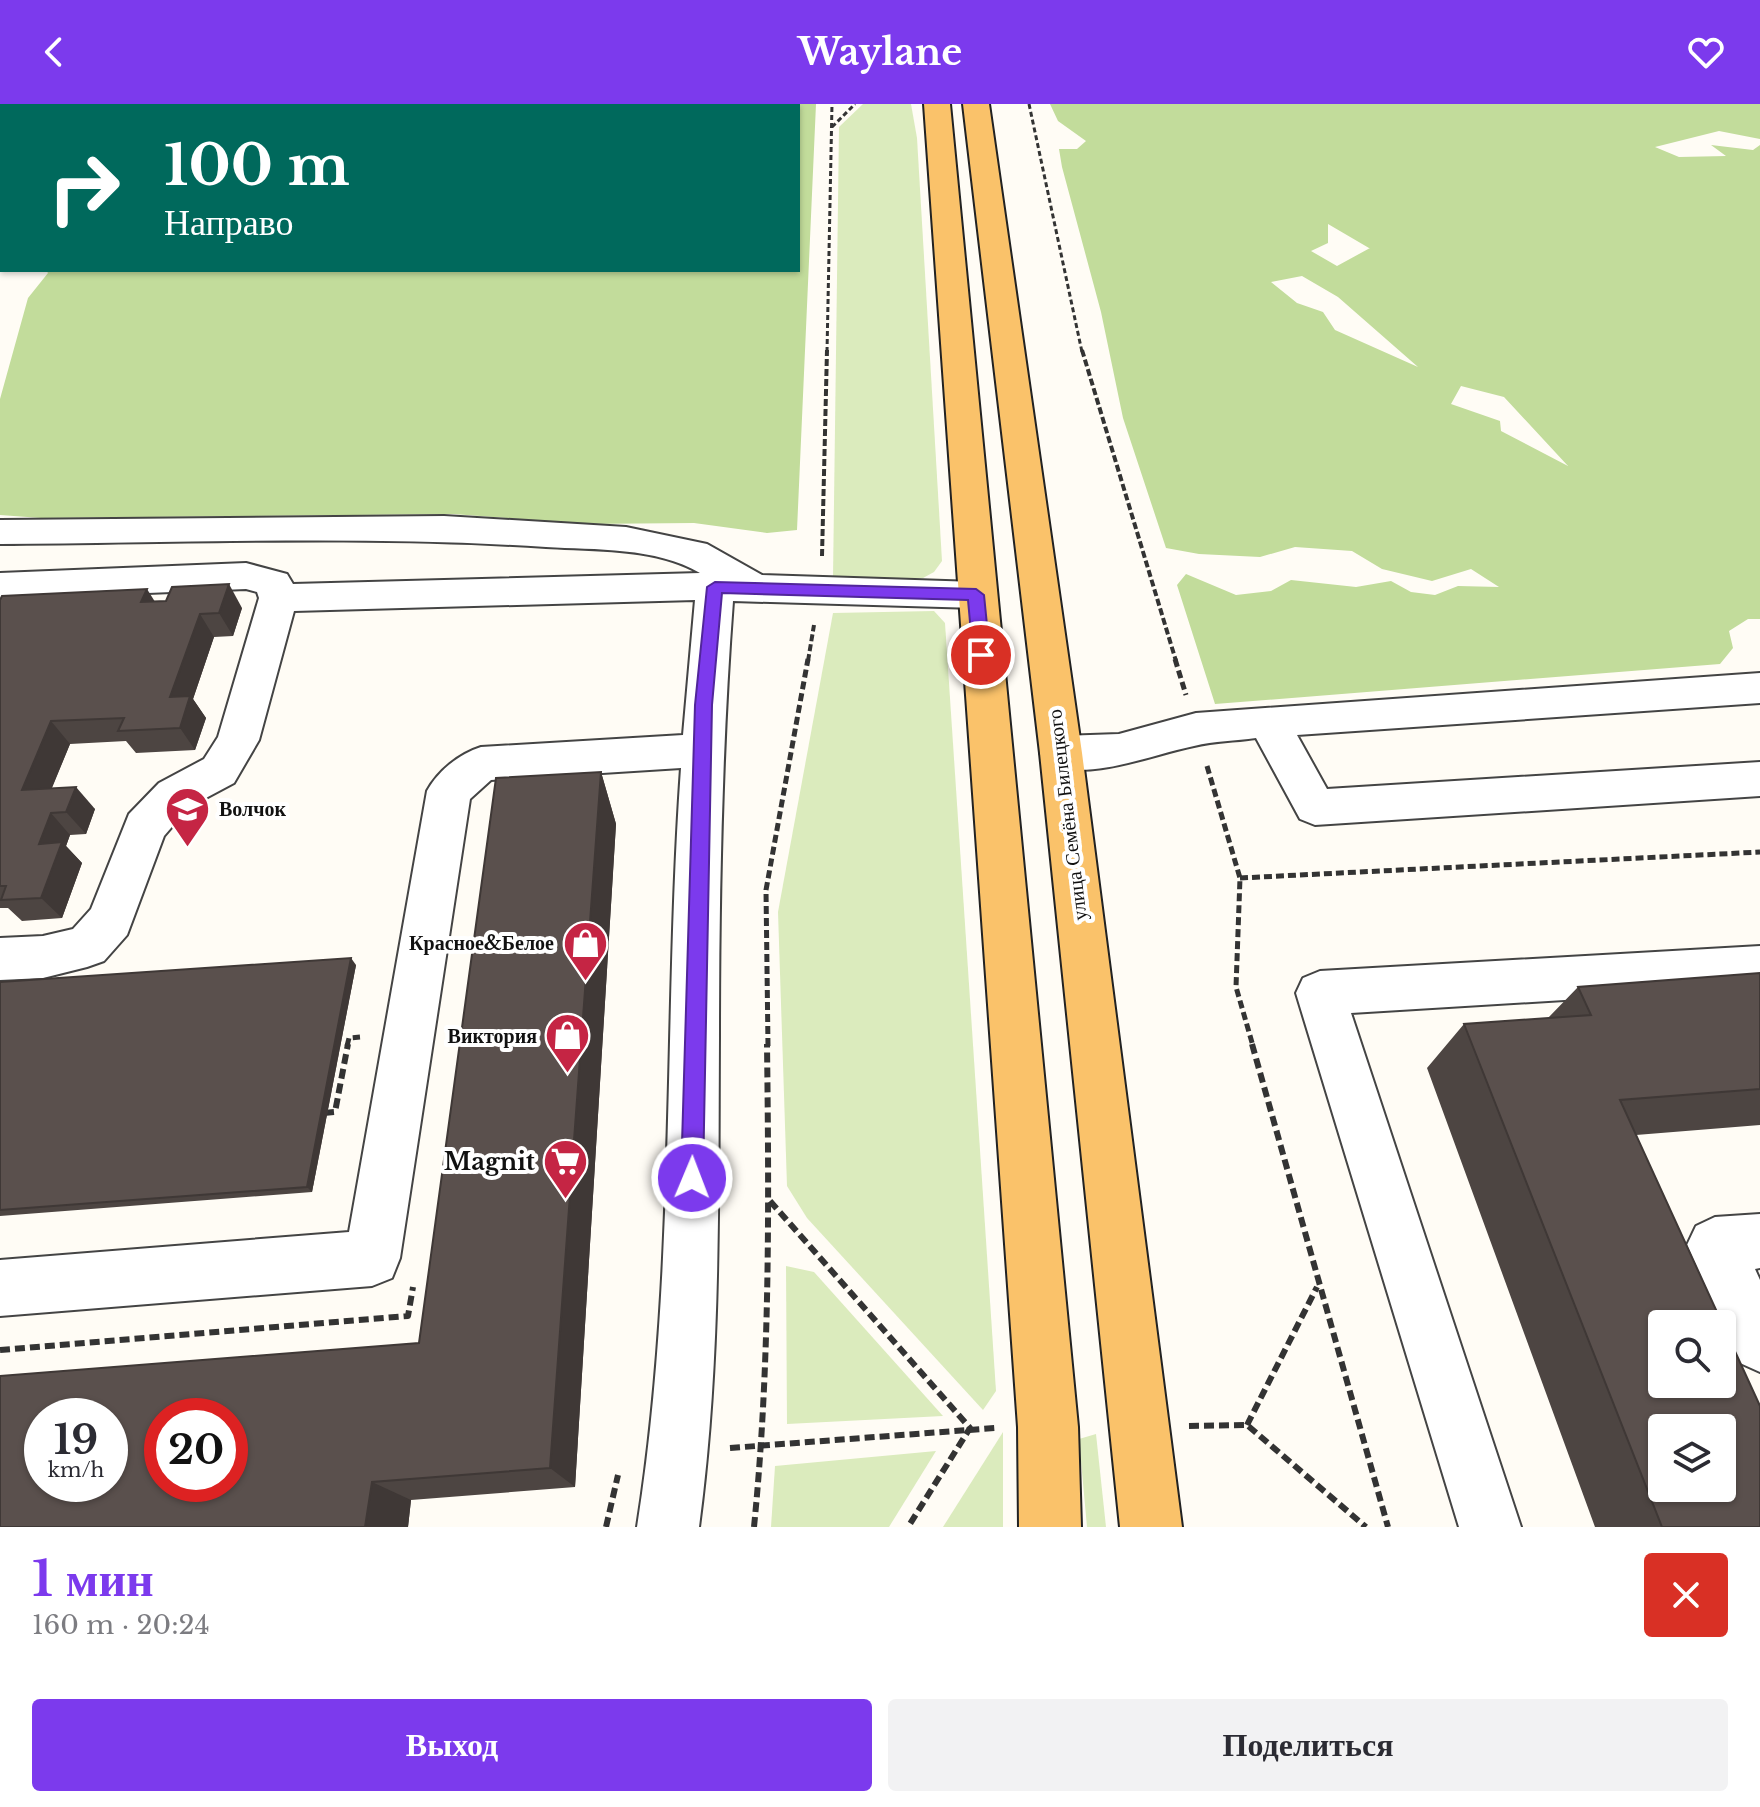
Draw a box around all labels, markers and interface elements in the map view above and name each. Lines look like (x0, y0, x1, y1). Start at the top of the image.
icon: back (32, 30, 76, 74)
text: Waylane (798, 30, 962, 75)
icon: heart (1684, 30, 1728, 74)
text: 100 m (164, 131, 350, 200)
icon: right (32, 136, 136, 240)
text: Направо (164, 200, 294, 245)
pin (947, 621, 1015, 689)
icon: arrive (959, 633, 1003, 677)
street label: улица Семёна Билецкого (1042, 708, 1092, 922)
school or university icon: Волчок (164, 785, 212, 848)
place label: Волчок (219, 797, 287, 821)
shop icon: Красное&Белое (561, 919, 609, 982)
place label: Красное&Белое (409, 931, 554, 955)
shop icon: Виктория (544, 1012, 592, 1075)
place label: Виктория (448, 1024, 537, 1048)
position arrow (650, 1136, 734, 1220)
supermarket icon: Magnit (542, 1138, 590, 1201)
place label: Magnit (444, 1147, 536, 1176)
map controls (1648, 1310, 1736, 1502)
button: search (1648, 1310, 1736, 1398)
speed limit sign: 20 (144, 1398, 248, 1502)
button: layers (1648, 1414, 1736, 1502)
text: 19 (54, 1415, 98, 1465)
text: km/h (48, 1458, 104, 1482)
text: 1 мин (32, 1549, 154, 1609)
button: close (1644, 1553, 1728, 1637)
text: 160 m · 20:24 (32, 1609, 210, 1641)
button: Выход (32, 1699, 872, 1791)
button: Поделиться (888, 1699, 1728, 1791)

